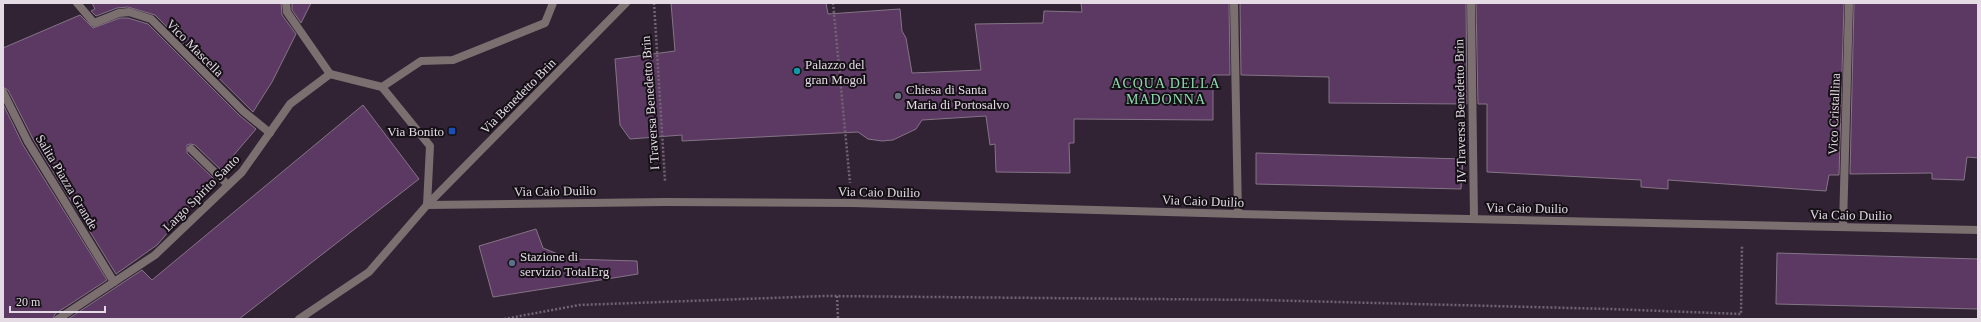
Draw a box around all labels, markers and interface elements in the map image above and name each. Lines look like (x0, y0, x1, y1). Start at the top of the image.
street label: Vico Mascella (163, 16, 227, 80)
street label: I Traversa Benedetto Brin (638, 35, 662, 171)
street label: IV Traversa Benedetto Brin (1451, 38, 1469, 183)
street label: Via Benedetto Brin (477, 55, 559, 137)
place label: Palazzo del gran Mogol (805, 57, 866, 87)
marker: Palazzo del gran Mogol (792, 66, 802, 76)
street label: Vico Cristallina (1825, 73, 1843, 155)
district label: ACQUA DELLA MADONNA (1111, 76, 1221, 107)
place label: Chiesa di Santa Maria di Portosalvo (906, 82, 1009, 112)
marker: Chiesa di Santa Maria di Portosalvo (893, 91, 903, 101)
place label: Via Bonito (387, 124, 444, 139)
marker: Via Bonito (447, 126, 457, 136)
street label: Salita Piazza Grande (33, 132, 101, 232)
street label: Largo Spirito Santo (160, 152, 242, 234)
street label: Via Caio Duilio (514, 183, 596, 199)
street label: Via Caio Duilio (838, 184, 920, 200)
street label: Via Caio Duilio (1162, 192, 1244, 210)
street label: Via Caio Duilio (1486, 200, 1568, 216)
street label: Via Caio Duilio (1810, 207, 1892, 223)
place label: Stazione di servizio TotalErg (520, 249, 610, 279)
marker: Stazione di servizio TotalErg (507, 258, 517, 268)
scale bar (10, 288, 105, 314)
text: 20 m (16, 295, 41, 309)

